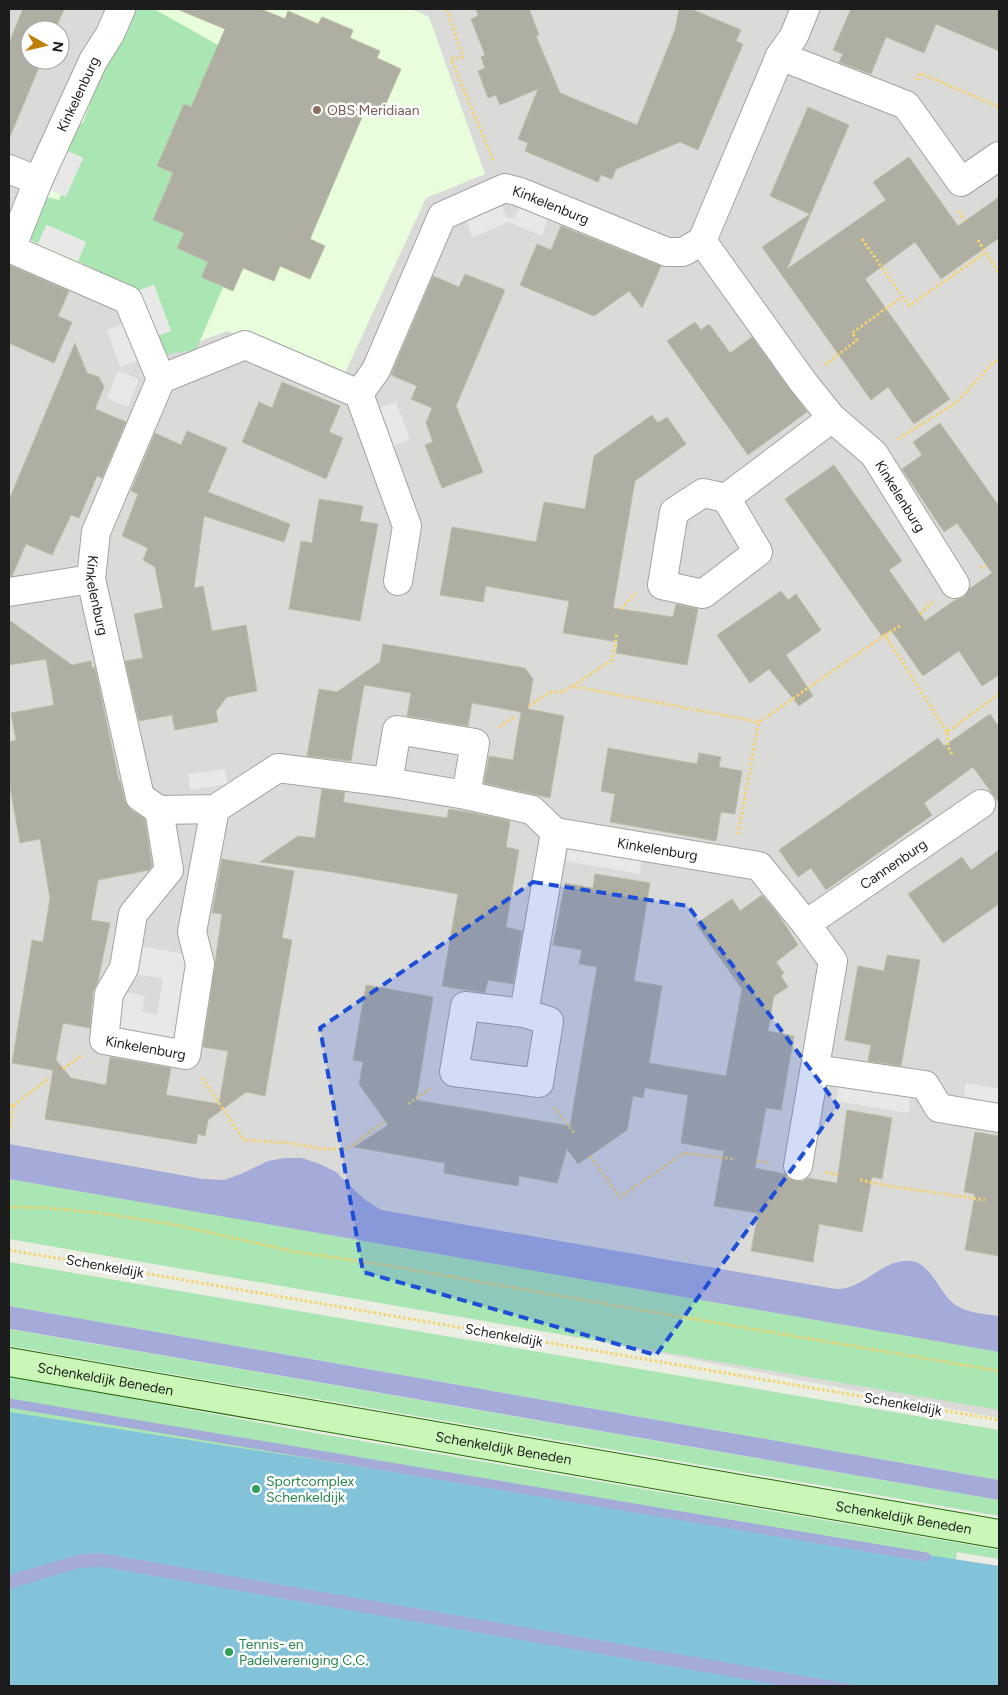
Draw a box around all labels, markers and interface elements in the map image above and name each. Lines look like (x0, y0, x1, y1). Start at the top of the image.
north arrow (20, 20, 70, 70)
text: N (48, 40, 67, 53)
street label: Kinkelenburg (54, 54, 103, 135)
place label: OBS Meridiaan (327, 102, 420, 119)
marker: OBS Meridiaan (311, 104, 323, 116)
street label: Kinkelenburg (511, 182, 592, 228)
street label: Kinkelenburg (871, 457, 929, 535)
street label: Kinkelenburg (82, 554, 111, 637)
street label: Kinkelenburg (616, 835, 699, 865)
street label: Cannenburg (857, 836, 930, 893)
street label: Kinkelenburg (104, 1032, 187, 1064)
street label: Schenkeldijk (65, 1251, 145, 1282)
street label: Schenkeldijk (464, 1320, 544, 1351)
street label: Schenkeldijk Beneden (36, 1359, 175, 1399)
street label: Schenkeldijk (863, 1389, 943, 1420)
street label: Schenkeldijk Beneden (434, 1428, 573, 1469)
place label: Sportcomplex Schenkeldijk (266, 1473, 355, 1506)
marker: Sportcomplex Schenkeldijk (250, 1483, 262, 1495)
street label: Schenkeldijk Beneden (834, 1498, 973, 1538)
place label: Tennis- en Padelvereniging C.C. (239, 1636, 368, 1669)
marker: Tennis- en Padelvereniging C.C. (223, 1646, 235, 1658)

